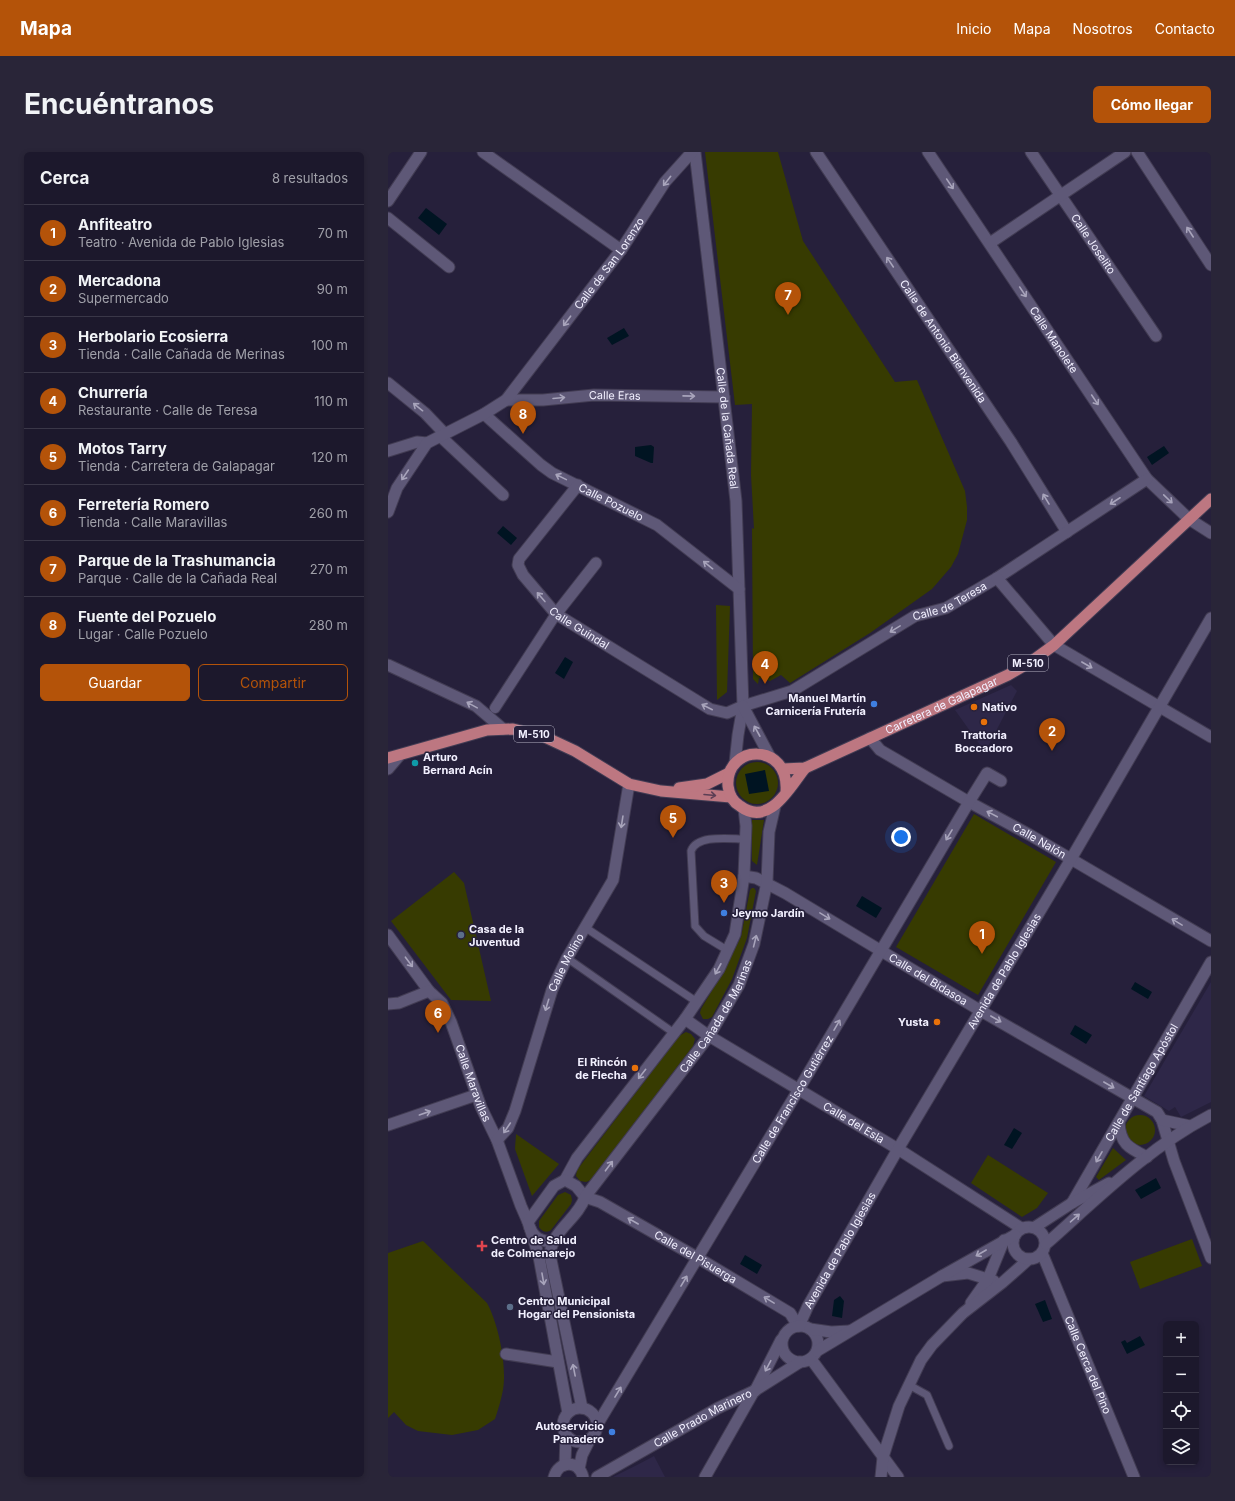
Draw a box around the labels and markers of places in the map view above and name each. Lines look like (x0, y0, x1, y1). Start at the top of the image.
pin: 7 (775, 282, 801, 315)
pin: 8 (510, 401, 536, 434)
pin: 4 (752, 651, 778, 684)
place label: Manuel Martín Carnicería Frutería (766, 691, 866, 718)
marker: Manuel Martín Carnicería Frutería (869, 699, 879, 709)
place label: Nativo (982, 700, 1017, 714)
marker: Nativo (969, 702, 979, 712)
marker: Trattoria Boccadoro (979, 717, 989, 727)
pin: 2 (1039, 718, 1065, 751)
place label: Trattoria Boccadoro (955, 728, 1013, 755)
place label: Arturo Bernard Acín (423, 750, 493, 777)
marker: Arturo Bernard Acín (410, 758, 420, 768)
pin: 5 (660, 805, 686, 838)
pin: 3 (711, 870, 737, 903)
place label: Jeymo Jardín (732, 906, 805, 920)
marker: Jeymo Jardín (719, 908, 729, 918)
pin: 1 (969, 921, 995, 954)
place label: Casa de la Juventud (469, 922, 524, 949)
marker: Casa de la Juventud (456, 930, 466, 940)
pin: 6 (425, 1000, 451, 1033)
place label: Yusta (898, 1015, 929, 1029)
marker: Yusta (932, 1017, 942, 1027)
place label: El Rincón de Flecha (575, 1055, 627, 1082)
marker: El Rincón de Flecha (630, 1063, 640, 1073)
place label: Centro de Salud de Colmenarejo (491, 1233, 577, 1260)
marker: Centro de Salud de Colmenarejo (476, 1240, 488, 1252)
place label: Centro Municipal Hogar del Pensionista (518, 1294, 635, 1321)
marker: Centro Municipal Hogar del Pensionista (505, 1302, 515, 1312)
place label: Autoservicio Panadero (535, 1419, 604, 1446)
marker: Autoservicio Panadero (607, 1427, 617, 1437)

